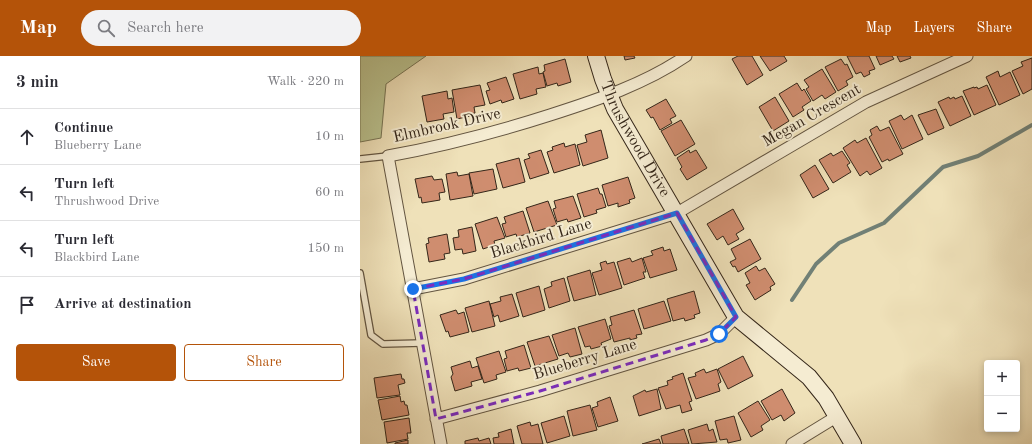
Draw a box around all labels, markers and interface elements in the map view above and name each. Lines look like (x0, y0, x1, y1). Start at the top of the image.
search box (81, 10, 361, 46)
icon: search (95, 17, 117, 39)
text: Map (20, 19, 57, 38)
text: Search here (127, 21, 204, 36)
text: Map (866, 21, 892, 35)
text: Layers (914, 21, 955, 35)
text: Share (977, 21, 1012, 35)
text: 3 min (16, 74, 59, 91)
text: Walk · 220 m (267, 75, 344, 88)
street label: Thrushwood Drive (597, 79, 672, 200)
street label: Megan Crescent (760, 81, 864, 151)
street label: Elmbrook Drive (392, 106, 502, 146)
text: Continue (54, 121, 113, 136)
icon: ahead (16, 126, 38, 148)
text: 10 m (315, 130, 344, 143)
text: Blueberry Lane (54, 139, 141, 152)
text: Turn left (54, 177, 114, 192)
icon: left (16, 182, 38, 204)
text: 60 m (315, 186, 344, 199)
text: Thrushwood Drive (54, 195, 159, 208)
street label: Blackbird Lane (488, 216, 594, 262)
text: Turn left (54, 233, 114, 248)
icon: left (16, 238, 38, 260)
text: 150 m (307, 242, 344, 255)
text: Blackbird Lane (54, 251, 139, 264)
route end (404, 280, 422, 298)
icon: arrive (16, 294, 38, 316)
text: Arrive at destination (54, 297, 192, 312)
route start (710, 325, 728, 343)
street label: Blueberry Lane (531, 337, 639, 383)
button: Save (16, 344, 176, 381)
button: Share (184, 344, 344, 381)
map controls (984, 360, 1020, 432)
button: + (984, 360, 1020, 396)
button: − (984, 396, 1020, 432)

